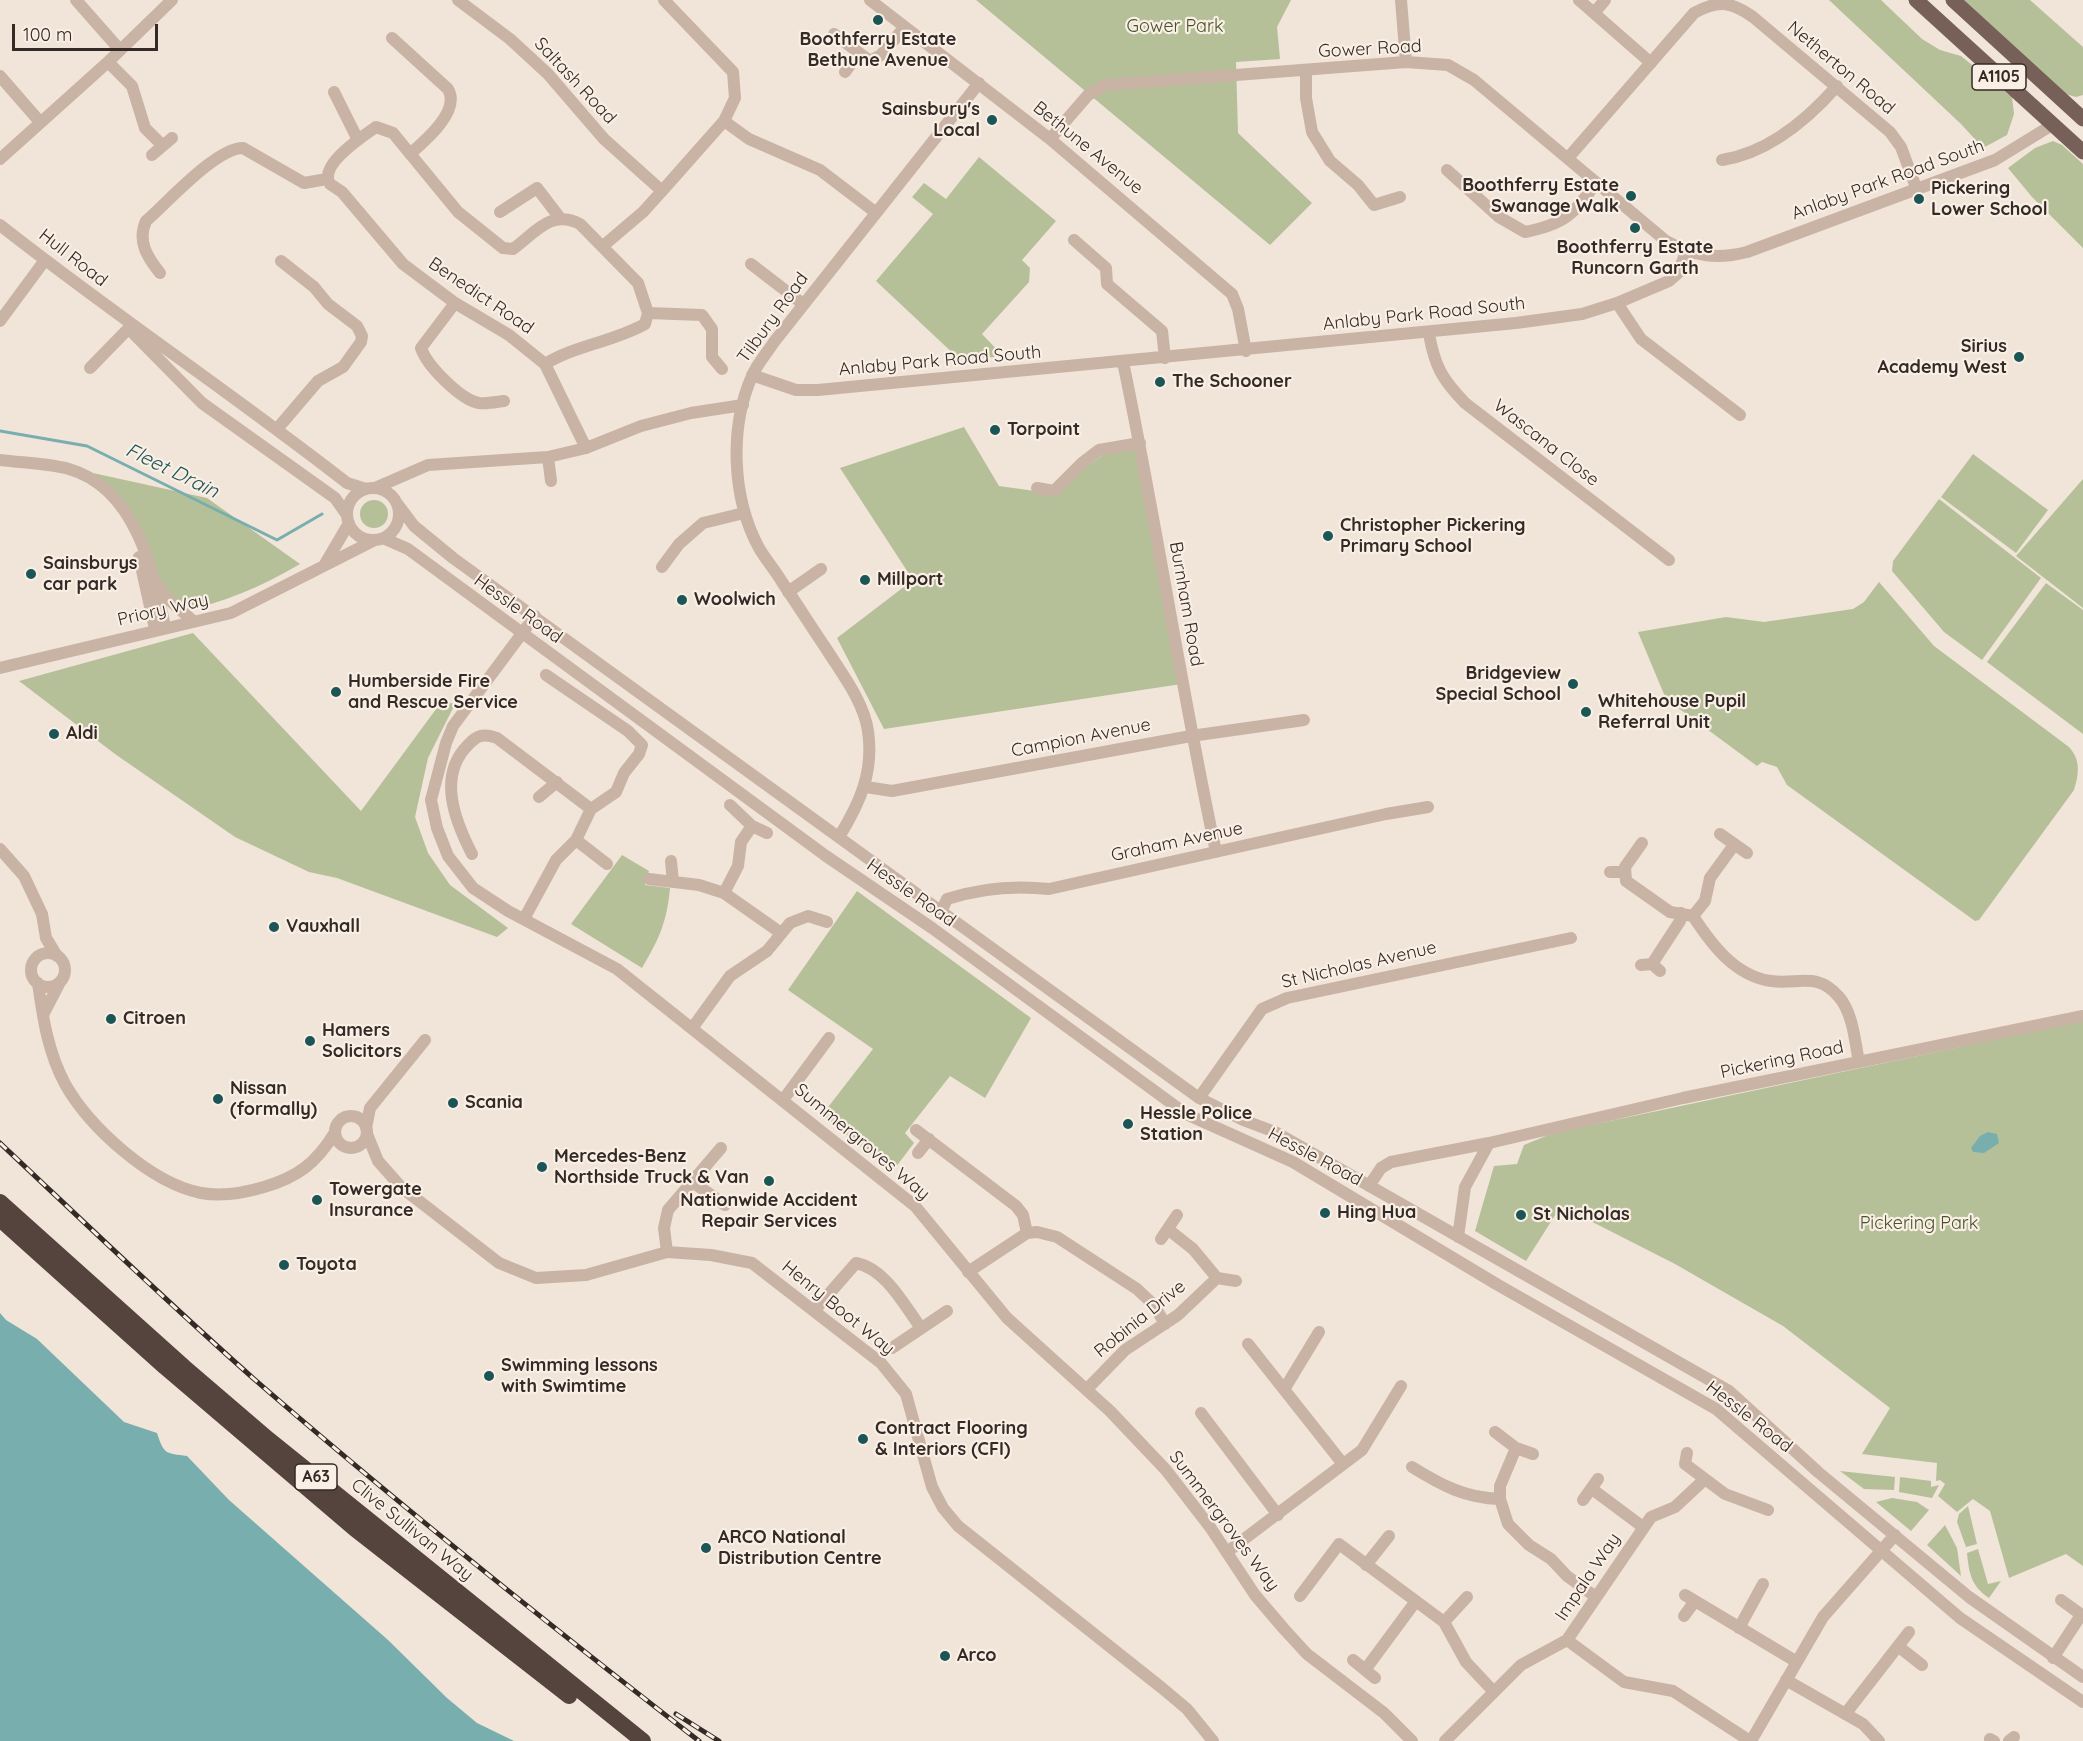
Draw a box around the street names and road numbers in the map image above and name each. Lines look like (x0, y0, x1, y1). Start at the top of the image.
street label: Netherton Road (1783, 17, 1899, 119)
street label: Saltash Road (529, 33, 621, 129)
street label: Gower Road (1318, 36, 1422, 62)
road number: A1105 (1972, 64, 2026, 90)
street label: Bethune Avenue (1029, 97, 1147, 199)
street label: Anlaby Park Road South (1789, 135, 1987, 225)
street label: Hull Road (34, 225, 112, 291)
street label: Benedict Road (424, 253, 538, 339)
street label: Tilbury Road (733, 268, 813, 368)
street label: Anlaby Park Road South (1322, 293, 1526, 335)
street label: Anlaby Park Road South (838, 341, 1042, 381)
street label: Wascana Close (1489, 395, 1603, 491)
street label: Burnham Road (1164, 540, 1208, 668)
street label: Hessle Road (470, 570, 566, 648)
street label: Priory Way (115, 589, 211, 631)
street label: Campion Avenue (1009, 714, 1153, 762)
street label: Graham Avenue (1109, 817, 1245, 867)
street label: Hessle Road (862, 854, 960, 932)
street label: St Nicholas Avenue (1279, 937, 1439, 993)
street label: Pickering Road (1718, 1036, 1846, 1084)
street label: Summergroves Way (790, 1079, 934, 1205)
street label: Hessle Road (1264, 1123, 1366, 1191)
street label: Henry Boot Way (777, 1256, 899, 1360)
street label: Robinia Drive (1090, 1276, 1190, 1362)
street label: Hessle Road (1701, 1377, 1797, 1457)
street label: Summergroves Way (1164, 1447, 1284, 1595)
road number: A63 (295, 1464, 337, 1490)
street label: Clive Sullivan Way (347, 1474, 477, 1586)
street label: Impala Way (1551, 1529, 1625, 1625)

